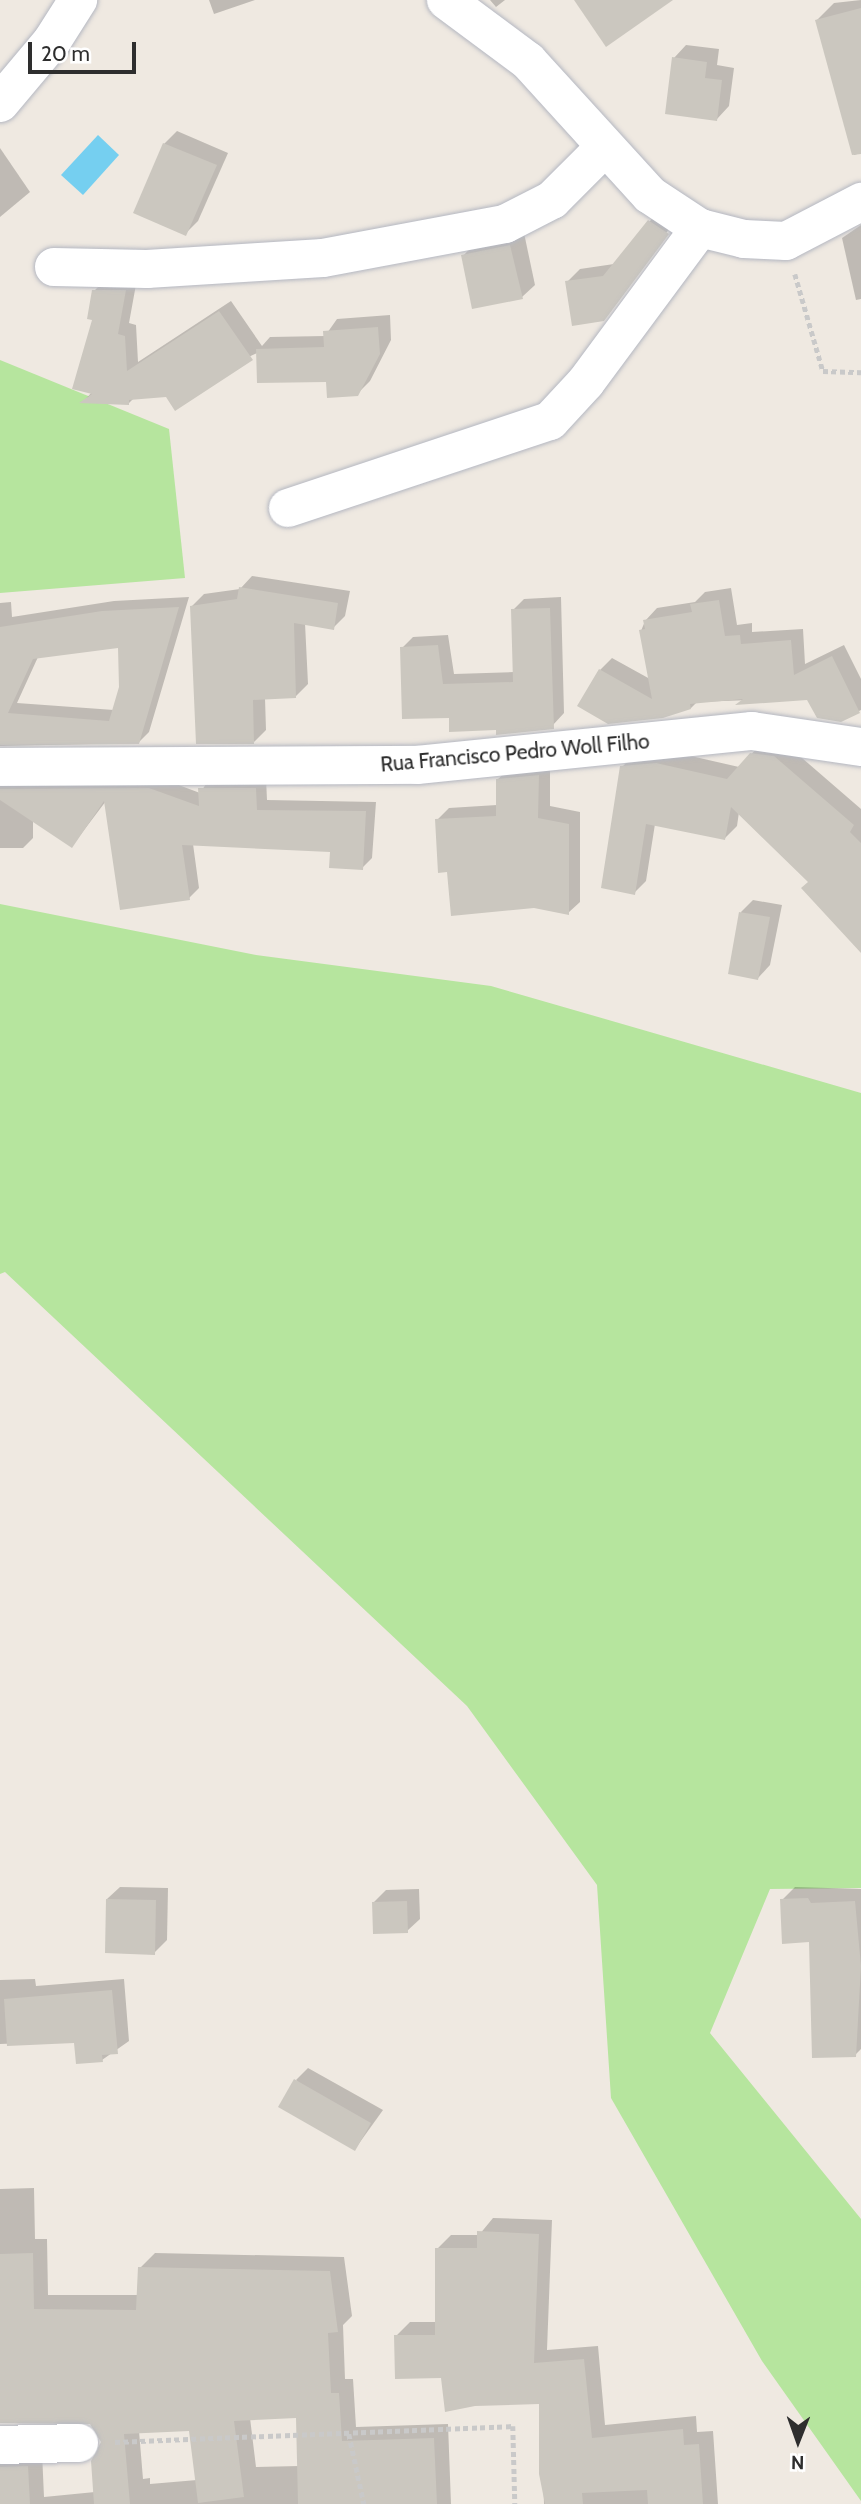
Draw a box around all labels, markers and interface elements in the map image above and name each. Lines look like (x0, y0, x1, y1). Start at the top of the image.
scale bar (32, 28, 140, 72)
text: 20 m (41, 41, 90, 66)
street label: Rua Francisco Pedro Woll Filho (379, 729, 651, 777)
north arrow (763, 2406, 833, 2476)
text: N (791, 2451, 805, 2474)

